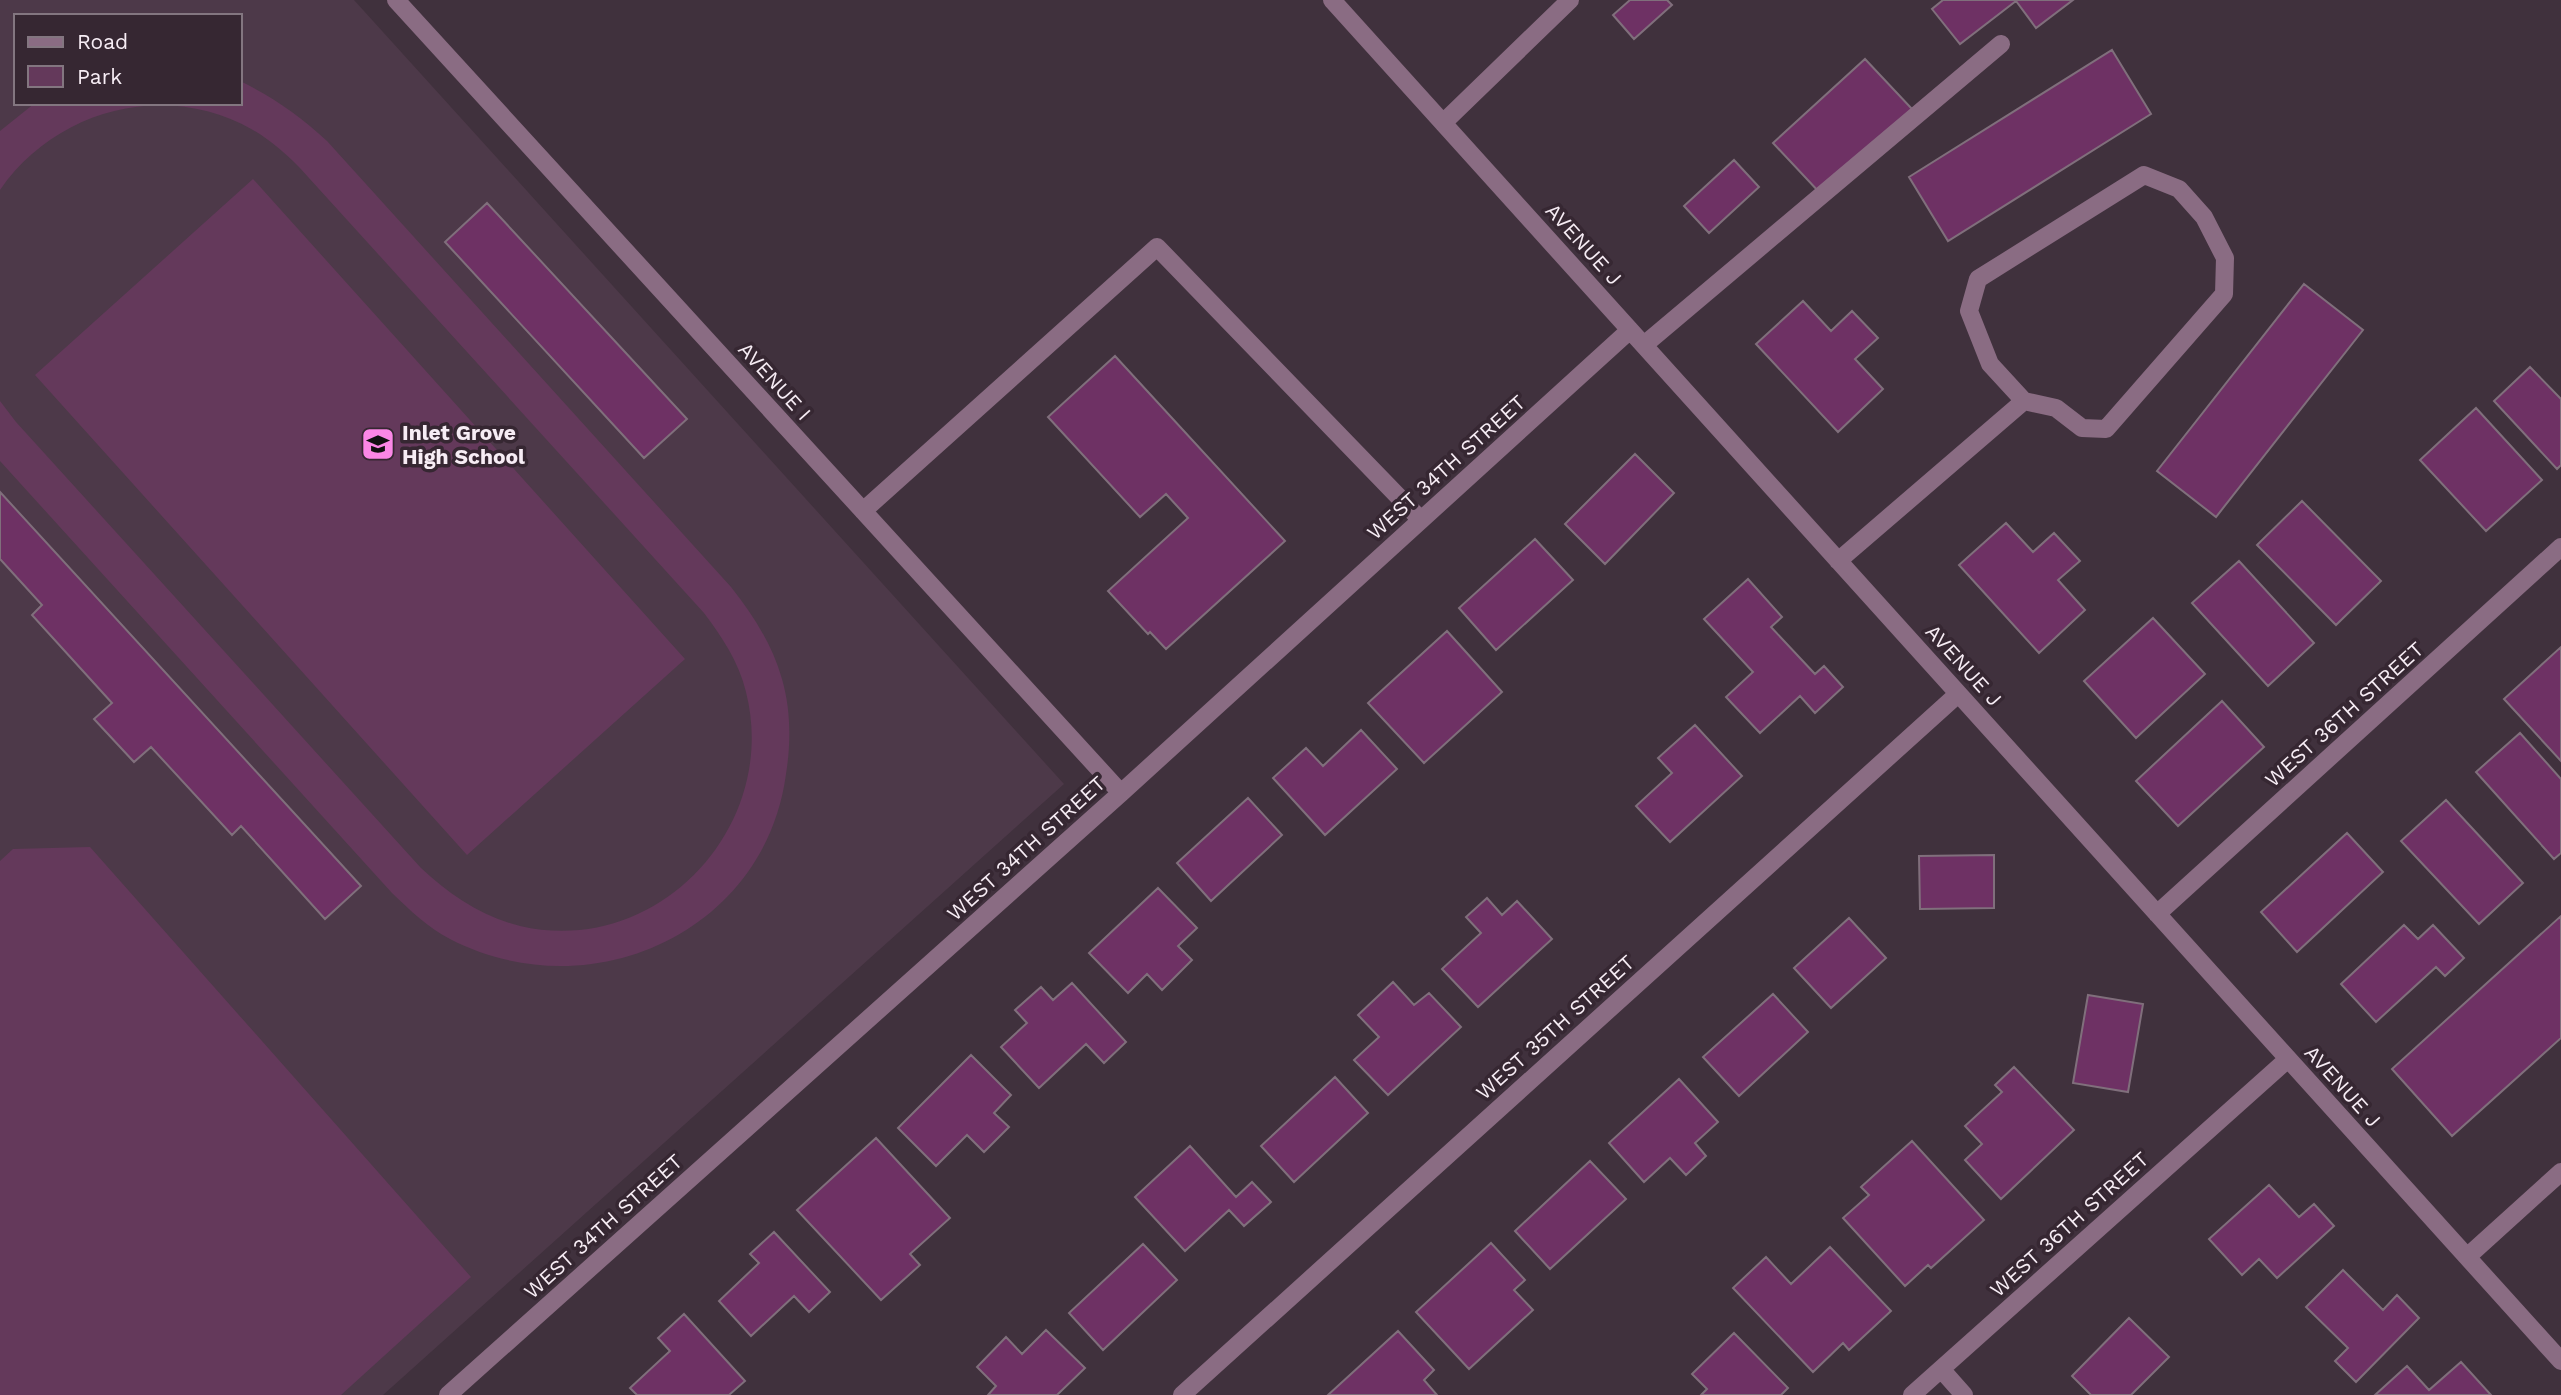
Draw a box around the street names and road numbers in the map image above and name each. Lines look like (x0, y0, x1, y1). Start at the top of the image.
street label: AVENUE J (1541, 198, 1627, 290)
street label: AVENUE I (733, 337, 817, 425)
street label: WEST 34TH STREET (1362, 389, 1531, 545)
street label: AVENUE J (1921, 619, 2007, 711)
street label: WEST 36TH STREET (2259, 636, 2429, 792)
street label: WEST 34TH STREET (942, 770, 1111, 926)
street label: WEST 35TH STREET (1471, 949, 1640, 1105)
street label: AVENUE J (2300, 1040, 2386, 1132)
street label: WEST 36TH STREET (1984, 1146, 2154, 1302)
street label: WEST 34TH STREET (519, 1148, 688, 1304)

